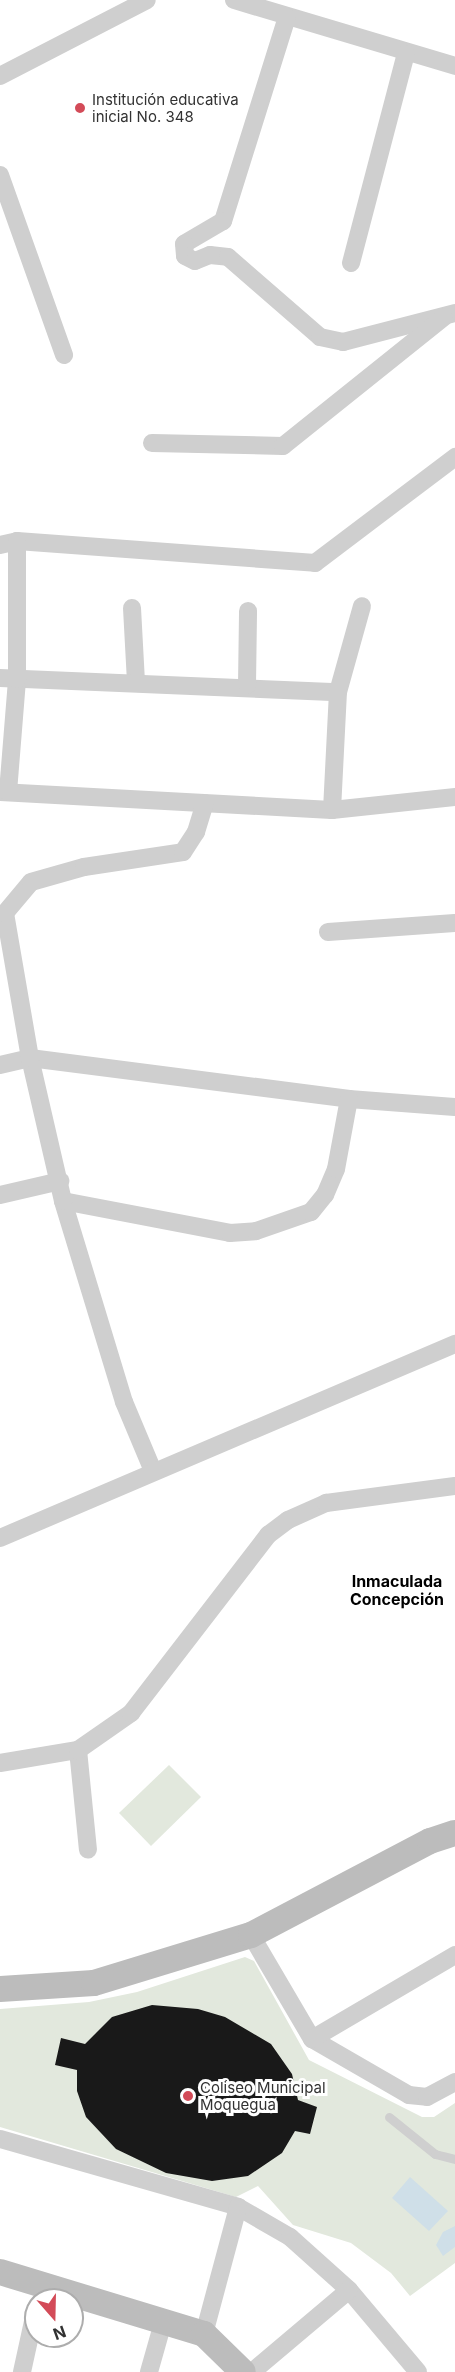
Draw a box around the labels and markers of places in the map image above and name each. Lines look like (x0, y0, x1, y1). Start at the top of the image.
place label: Institución educativa inicial No. 348 (92, 90, 239, 125)
marker: Institución educativa inicial No. 348 (73, 101, 87, 115)
place label: Coliseo Municipal Moquegua (200, 2078, 326, 2113)
marker: Coliseo Municipal Moquegua (181, 2089, 195, 2103)

